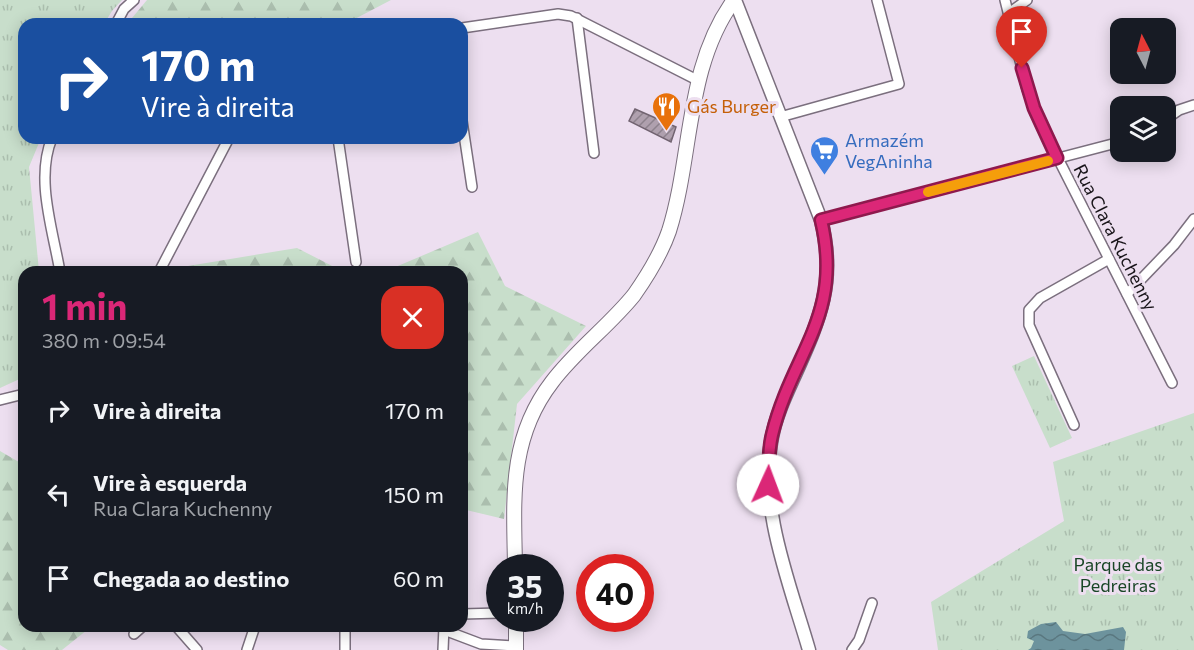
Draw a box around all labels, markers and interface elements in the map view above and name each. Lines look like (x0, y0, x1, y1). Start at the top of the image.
pin (996, 6, 1047, 68)
icon: arrive (1005, 15, 1038, 48)
north arrow (1110, 18, 1176, 84)
map controls (1110, 18, 1176, 162)
text: 170 m (141, 38, 255, 90)
icon: right (42, 42, 120, 120)
text: Vire à direita (141, 90, 295, 123)
restaurant icon: Gás Burger (650, 90, 682, 132)
place label: Gás Burger (687, 95, 776, 117)
button: layers (1110, 96, 1176, 162)
place label: Armazém VegAninha (845, 129, 933, 172)
supermarket icon: Armazém VegAninha (808, 134, 840, 176)
street label: Rua Clara Kuchenny (1070, 160, 1162, 314)
text: 1 min (42, 283, 127, 327)
button: close (381, 286, 444, 349)
text: 380 m · 09:54 (42, 328, 166, 352)
icon: right (42, 394, 75, 427)
text: Vire à direita (93, 397, 221, 424)
text: 170 m (385, 397, 444, 424)
position arrow (736, 453, 800, 517)
text: Vire à esquerda (93, 469, 247, 496)
icon: left (42, 478, 75, 511)
text: 150 m (384, 481, 444, 508)
text: Rua Clara Kuchenny (93, 496, 272, 520)
park label: Parque das Pedreiras (1073, 553, 1163, 596)
speed limit sign: 40 (576, 554, 654, 632)
icon: arrive (42, 562, 75, 595)
text: Chegada ao destino (93, 565, 289, 592)
text: 60 m (393, 565, 444, 592)
text: 35 (508, 567, 542, 604)
text: km/h (507, 599, 543, 617)

